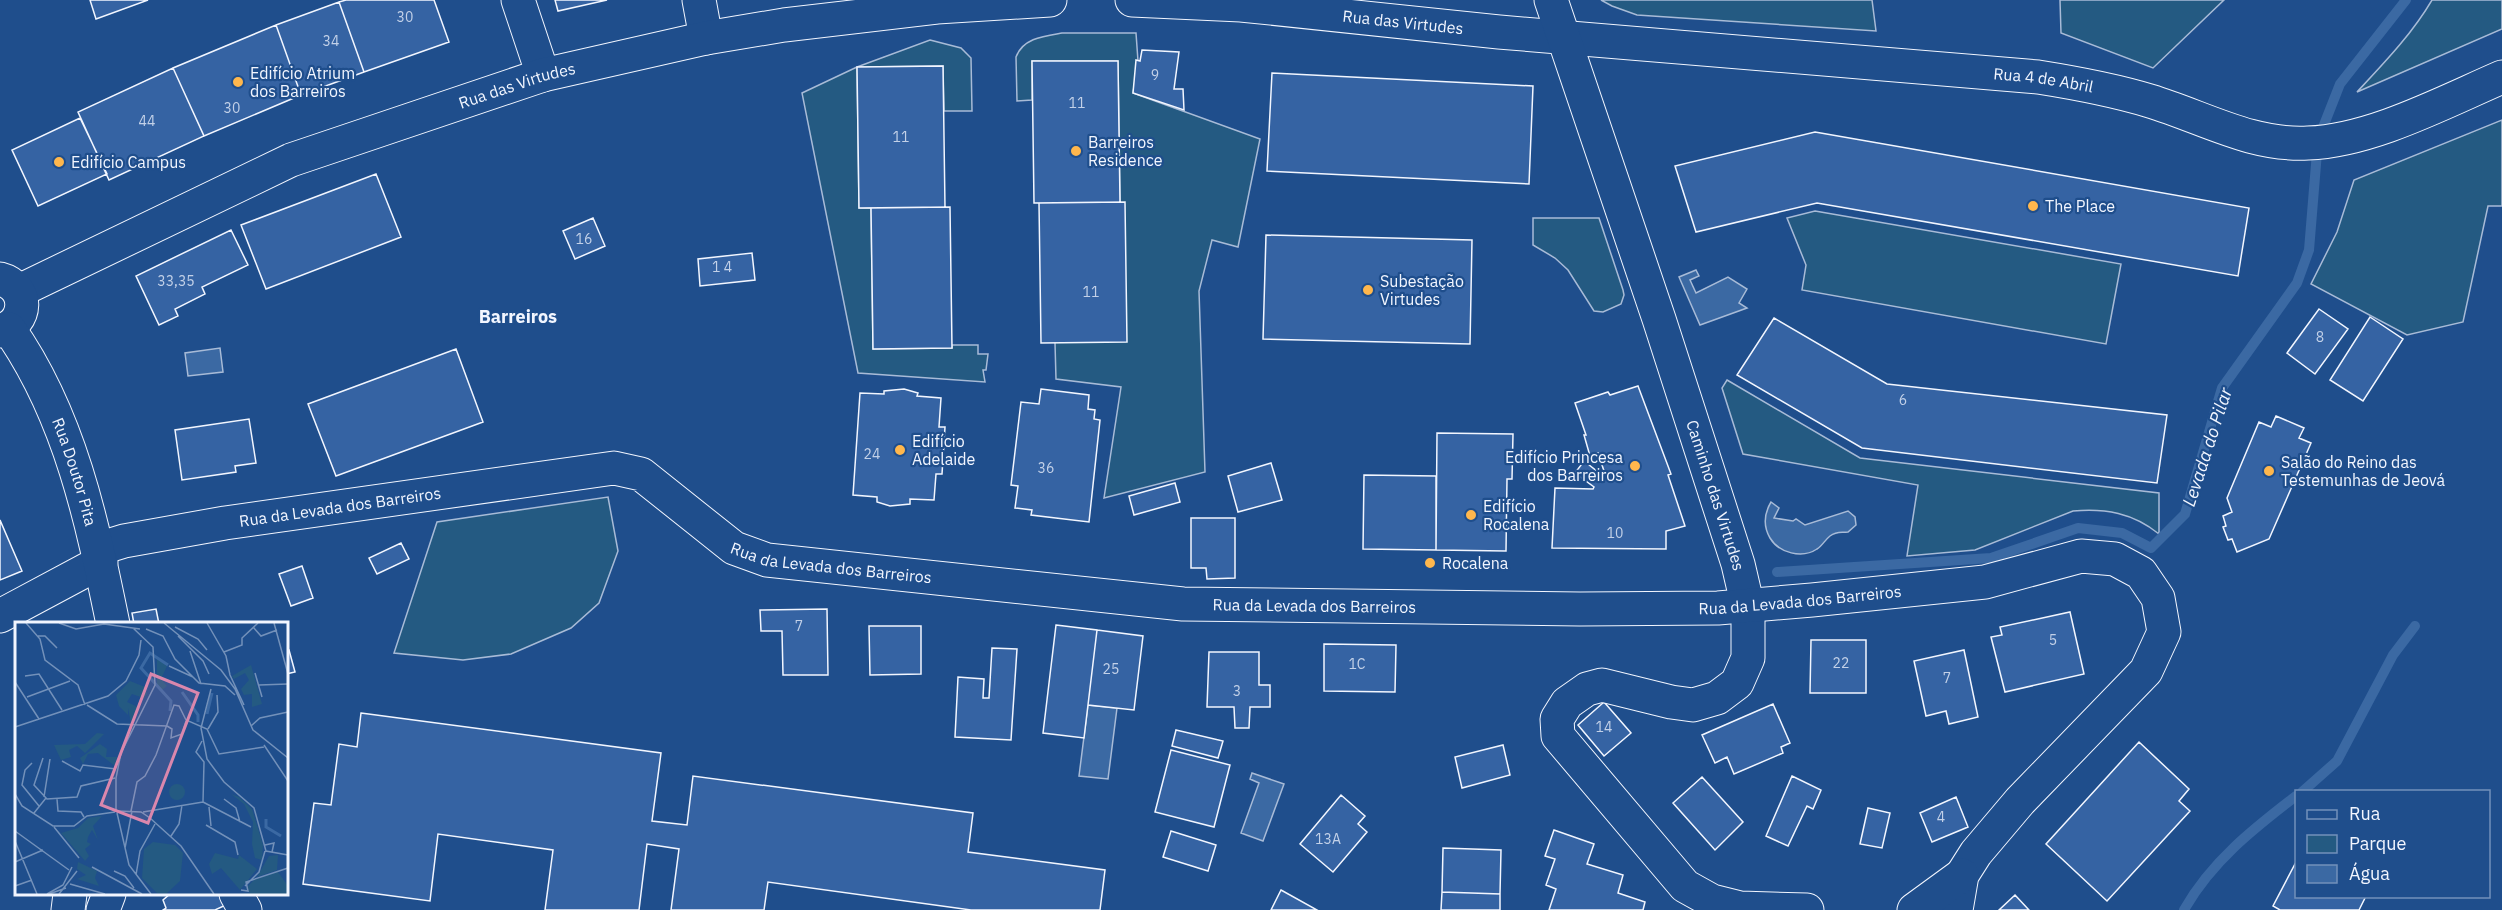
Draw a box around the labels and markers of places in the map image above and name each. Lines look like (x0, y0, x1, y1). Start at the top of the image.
place label: Edifício Atrium dos Barreiros (250, 63, 355, 101)
marker: Edifício Atrium dos Barreiros (231, 75, 245, 89)
place label: Barreiros Residence (1088, 132, 1163, 170)
marker: Barreiros Residence (1069, 144, 1083, 158)
place label: Edifício Campus (71, 152, 186, 172)
marker: Edifício Campus (52, 155, 66, 169)
place label: The Place (2045, 196, 2115, 216)
marker: The Place (2026, 199, 2040, 213)
place label: Subestação Virtudes (1380, 271, 1464, 309)
marker: Subestação Virtudes (1361, 283, 1375, 297)
place label: Edifício Adelaide (912, 431, 975, 469)
marker: Edifício Adelaide (893, 443, 907, 457)
place label: Edifício Princesa dos Barreiros (1505, 447, 1623, 485)
place label: Salão do Reino das Testemunhas de Jeová (2281, 452, 2446, 490)
marker: Edifício Princesa dos Barreiros (1628, 459, 1642, 473)
marker: Salão do Reino das Testemunhas de Jeová (2262, 464, 2276, 478)
place label: Edifício Rocalena (1483, 496, 1550, 534)
marker: Edifício Rocalena (1464, 508, 1478, 522)
place label: Rocalena (1442, 553, 1509, 573)
marker: Rocalena (1423, 556, 1437, 570)

